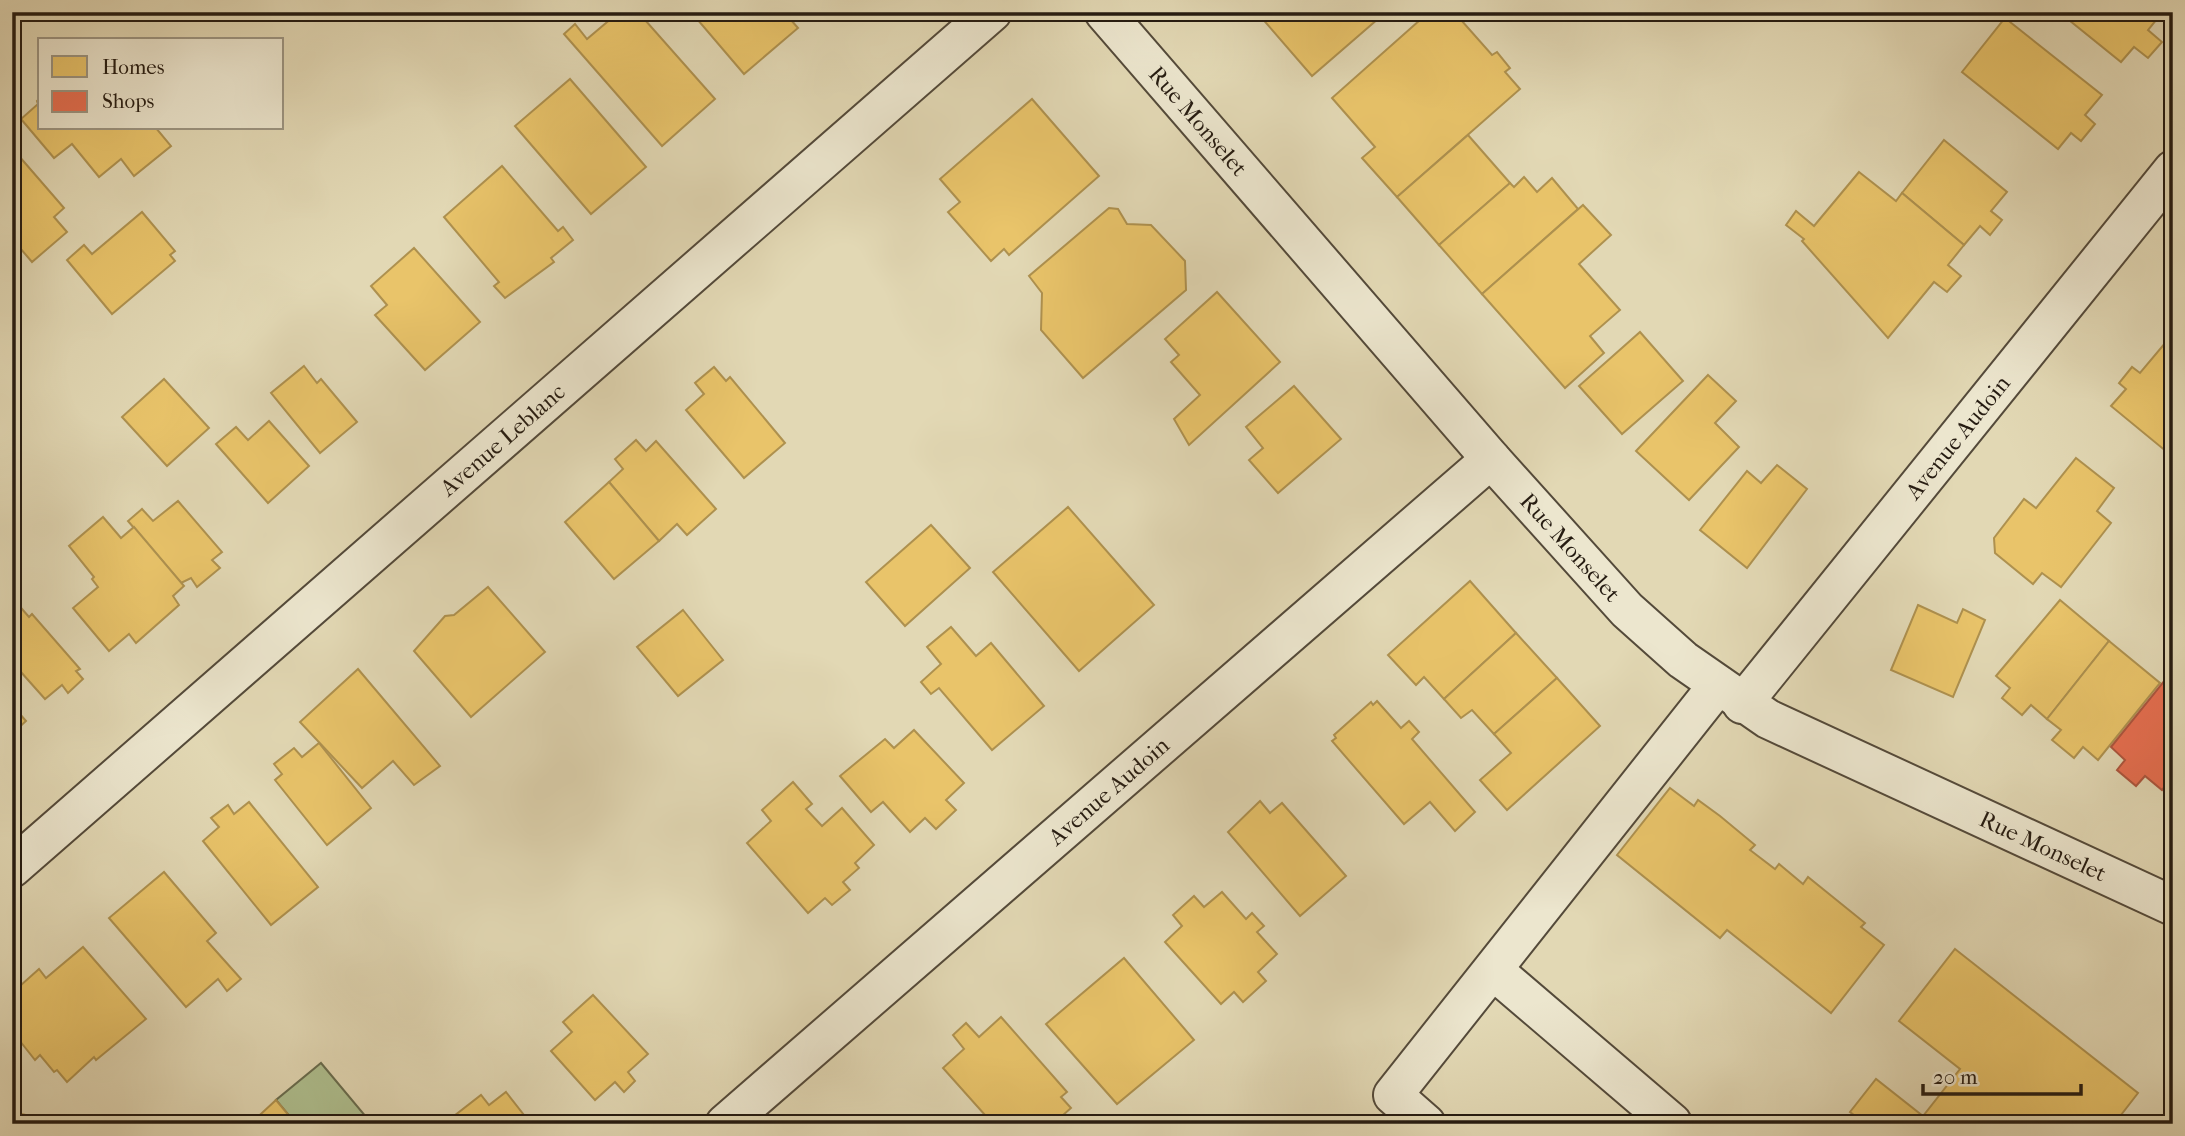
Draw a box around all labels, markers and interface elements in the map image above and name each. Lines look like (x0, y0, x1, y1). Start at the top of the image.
legend (38, 38, 284, 130)
text: Homes (102, 55, 165, 79)
street label: Rue Monselet (1143, 60, 1253, 181)
text: Shops (102, 89, 155, 113)
street label: Avenue Audoin (1899, 369, 2016, 505)
street label: Avenue Leblanc (434, 378, 570, 502)
street label: Rue Monselet (1515, 487, 1626, 607)
street label: Avenue Audoin (1042, 731, 1175, 851)
street label: Rue Monselet (1975, 805, 2111, 887)
scale bar (1923, 1052, 2080, 1096)
text: 20 m (1933, 1065, 1978, 1089)

